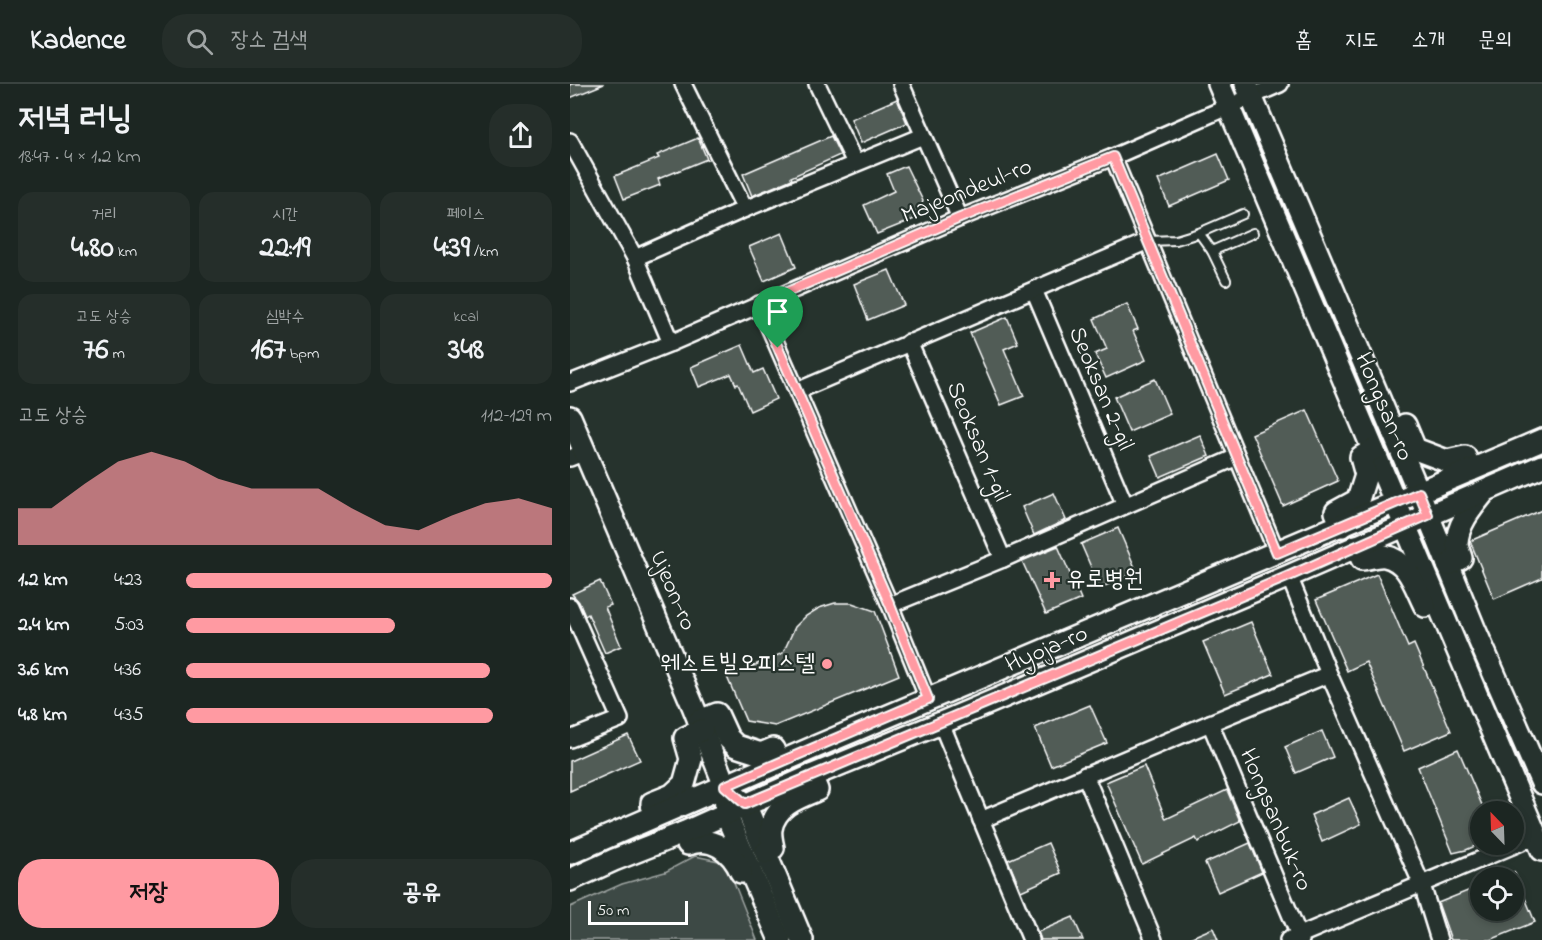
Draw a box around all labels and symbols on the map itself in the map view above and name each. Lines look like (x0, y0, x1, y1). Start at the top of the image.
street label: Majeondeul-ro (896, 150, 1038, 234)
pin (752, 286, 803, 348)
street label: Seoksan 2-gil (1058, 322, 1142, 456)
street label: Hongsan-ro (1344, 347, 1422, 467)
street label: Seoksan 1-gil (936, 377, 1018, 507)
street label: Ujeon-ro (639, 546, 705, 636)
place label: 유로병원 (1066, 563, 1143, 598)
marker: 유로병원 (1043, 571, 1061, 589)
street label: Hyoja-ro (1000, 617, 1094, 684)
place label: 웨스트빌오피스텔 (661, 647, 815, 682)
marker: 웨스트빌오피스텔 (820, 657, 834, 671)
street label: Hongsanbuk-ro (1229, 743, 1321, 897)
north arrow (1470, 801, 1524, 855)
scale bar (588, 898, 688, 926)

